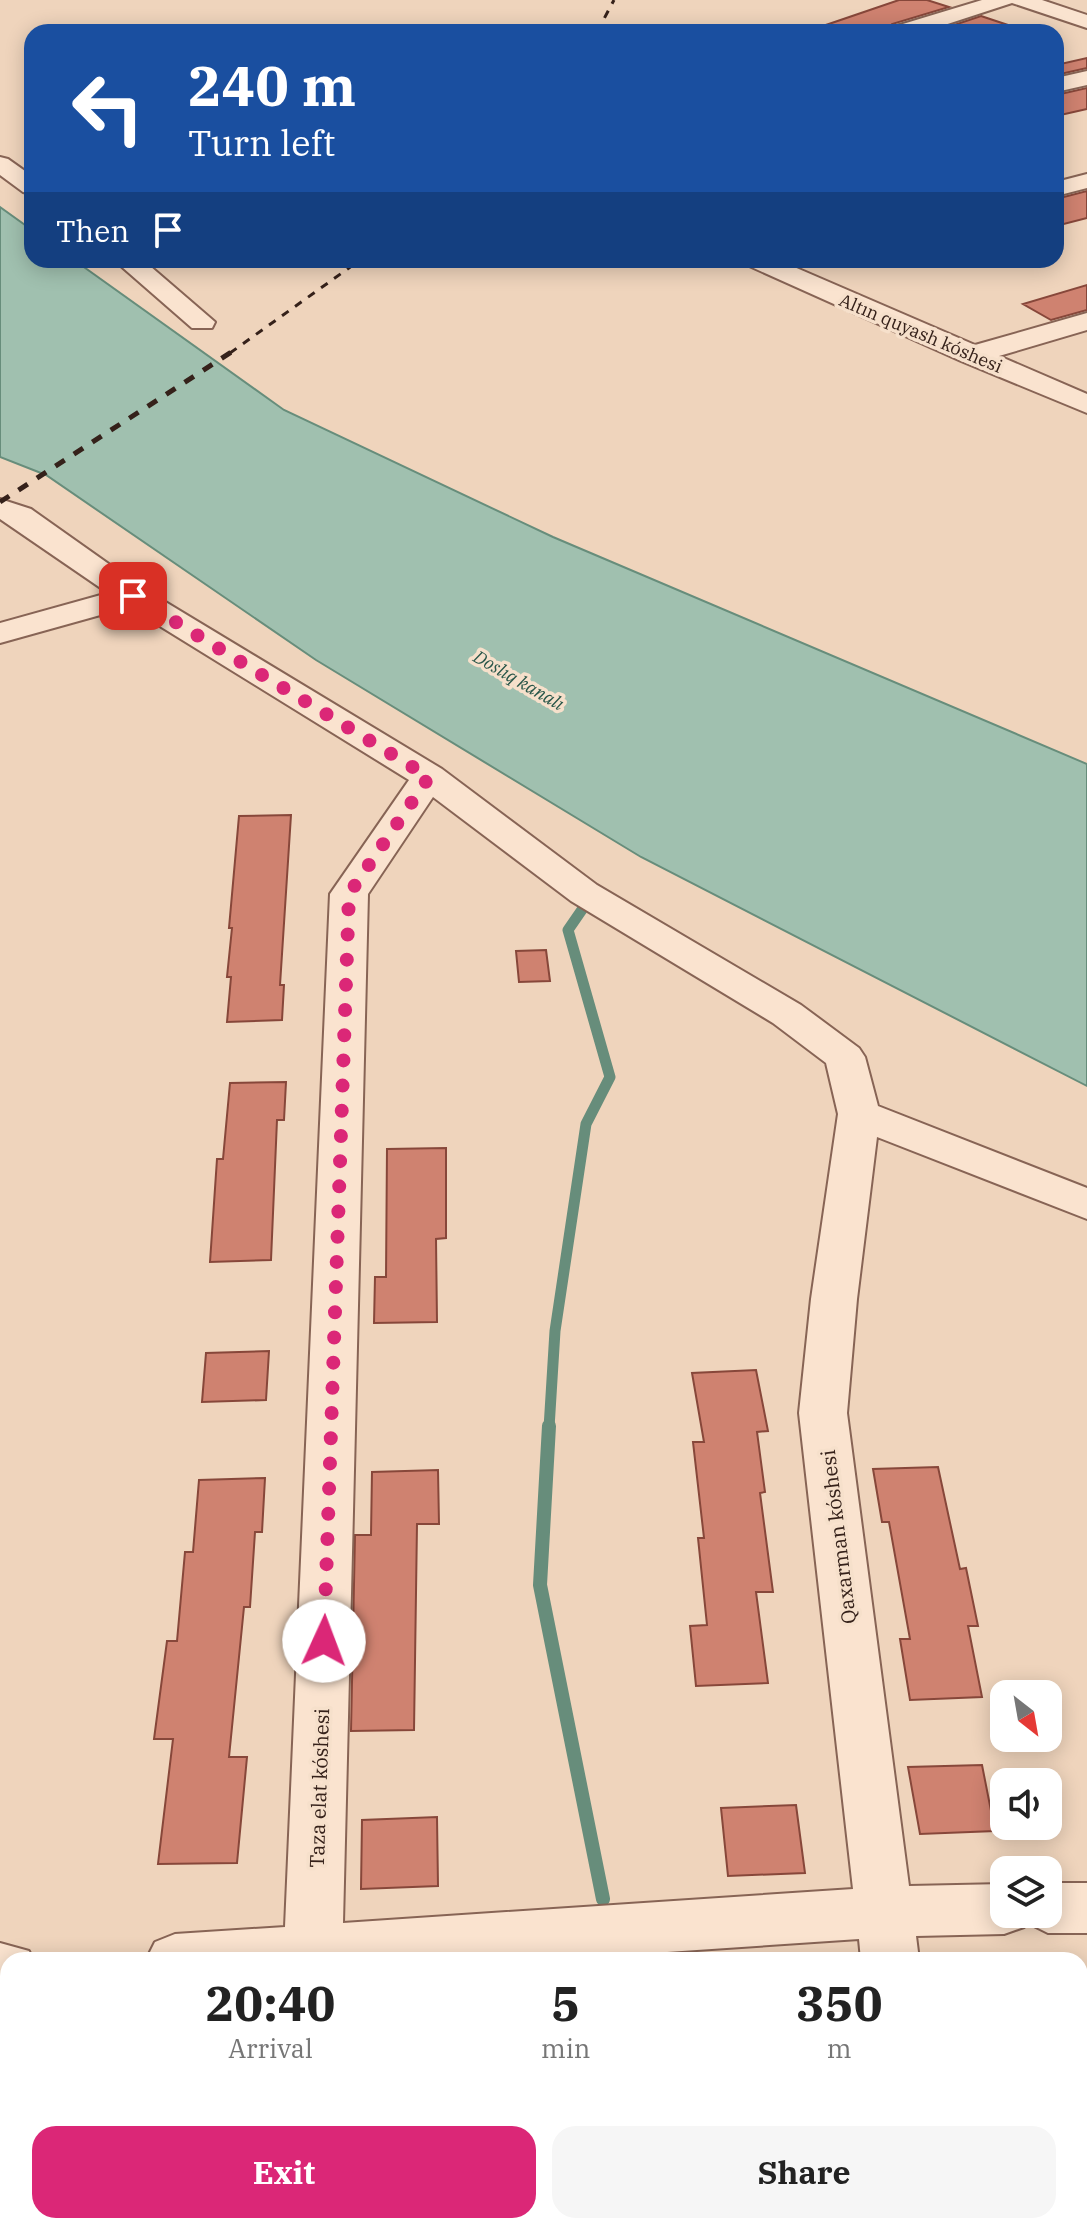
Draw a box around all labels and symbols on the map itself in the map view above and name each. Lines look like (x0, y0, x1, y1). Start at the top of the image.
street label: Altın quyash kóshesi (836, 288, 1006, 378)
pin (99, 562, 167, 630)
water label: Doslıq kanalı (469, 644, 569, 715)
street label: Qaxarman kóshesi (814, 1448, 862, 1626)
position arrow (282, 1599, 366, 1683)
north arrow (990, 1680, 1062, 1752)
street label: Taza elat kóshesi (303, 1708, 335, 1868)

